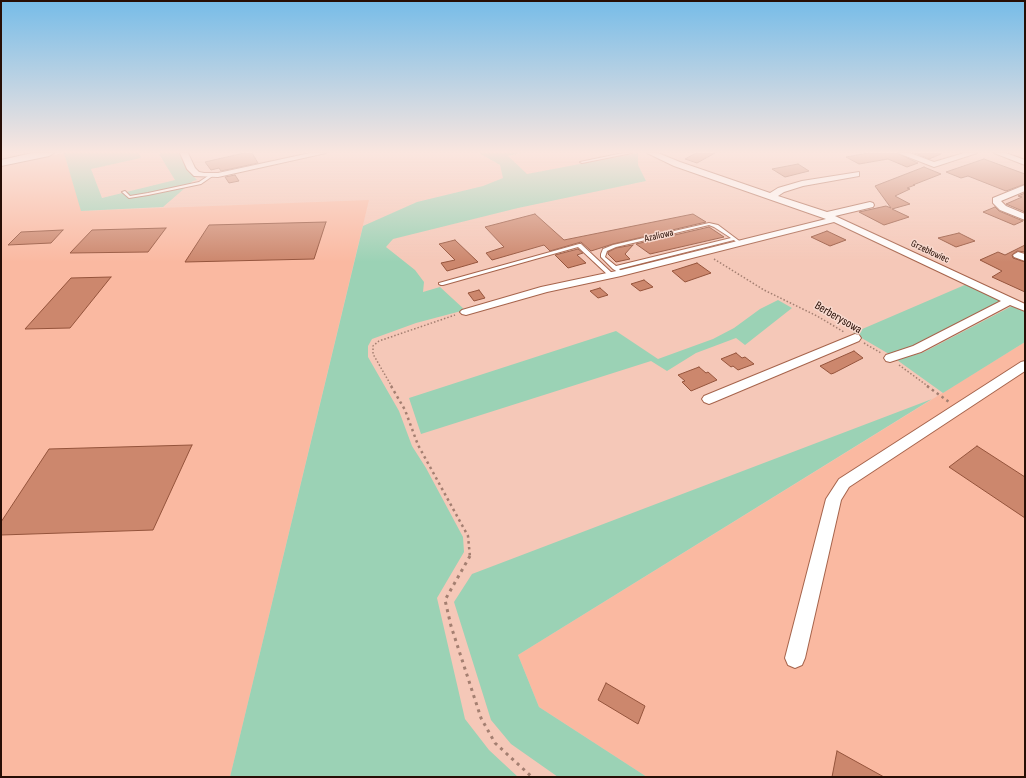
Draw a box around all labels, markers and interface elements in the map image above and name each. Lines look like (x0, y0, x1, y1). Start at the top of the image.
street label: Azaliowa (643, 227, 675, 245)
street label: Grzebłowiec (909, 238, 951, 266)
street label: Berberysowa (812, 299, 864, 337)

